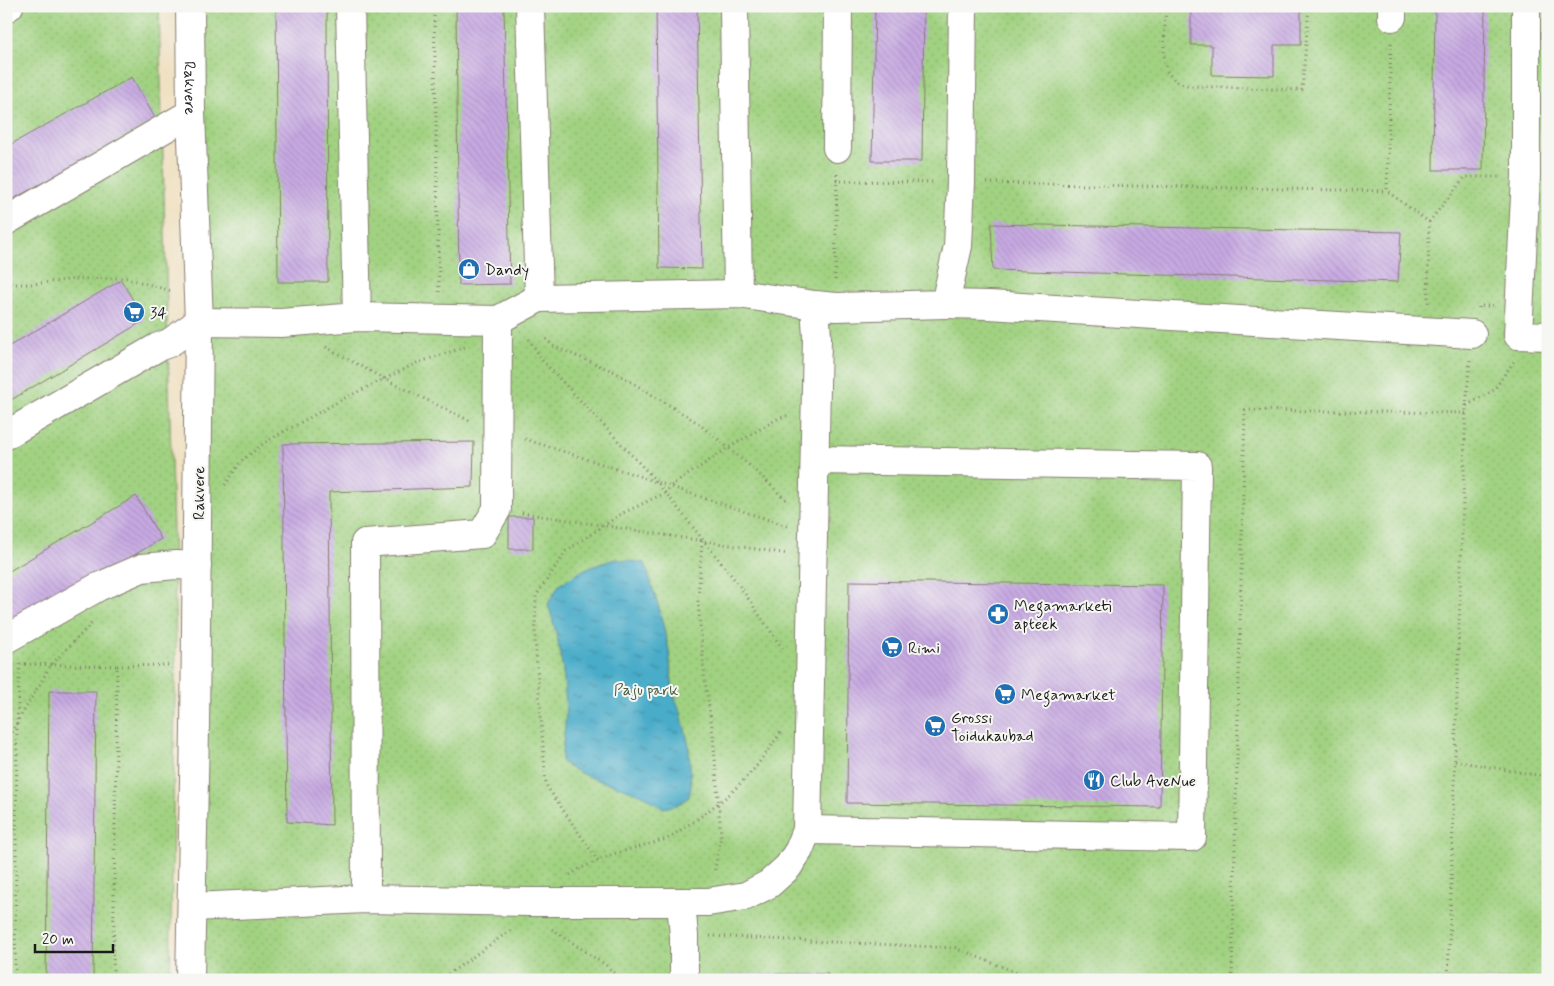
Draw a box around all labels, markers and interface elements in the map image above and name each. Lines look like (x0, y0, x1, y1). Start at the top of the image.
street label: Rakvere (179, 61, 200, 115)
shop icon: Dandy (457, 257, 481, 281)
place label: Dandy (485, 260, 529, 281)
supermarket icon: 34 (122, 300, 146, 324)
place label: 34 (150, 303, 167, 324)
street label: Rakvere (189, 466, 210, 520)
place label: Megamarketi apteek (1014, 596, 1112, 635)
pharmacy icon: Megamarketi apteek (986, 602, 1010, 626)
supermarket icon: Rimi (880, 635, 904, 659)
place label: Rimi (908, 638, 940, 659)
park label: Paju park (614, 680, 678, 701)
supermarket icon: Megamarket (993, 682, 1017, 706)
place label: Megamarket (1021, 685, 1116, 707)
place label: Grossi Toidukaubad (951, 708, 1034, 747)
supermarket icon: Grossi Toidukaubad (923, 714, 947, 738)
restaurant icon: Club AveNue (1082, 768, 1106, 792)
place label: Club AveNue (1110, 771, 1196, 792)
scale bar (35, 921, 112, 953)
text: 20 m (42, 930, 74, 950)

